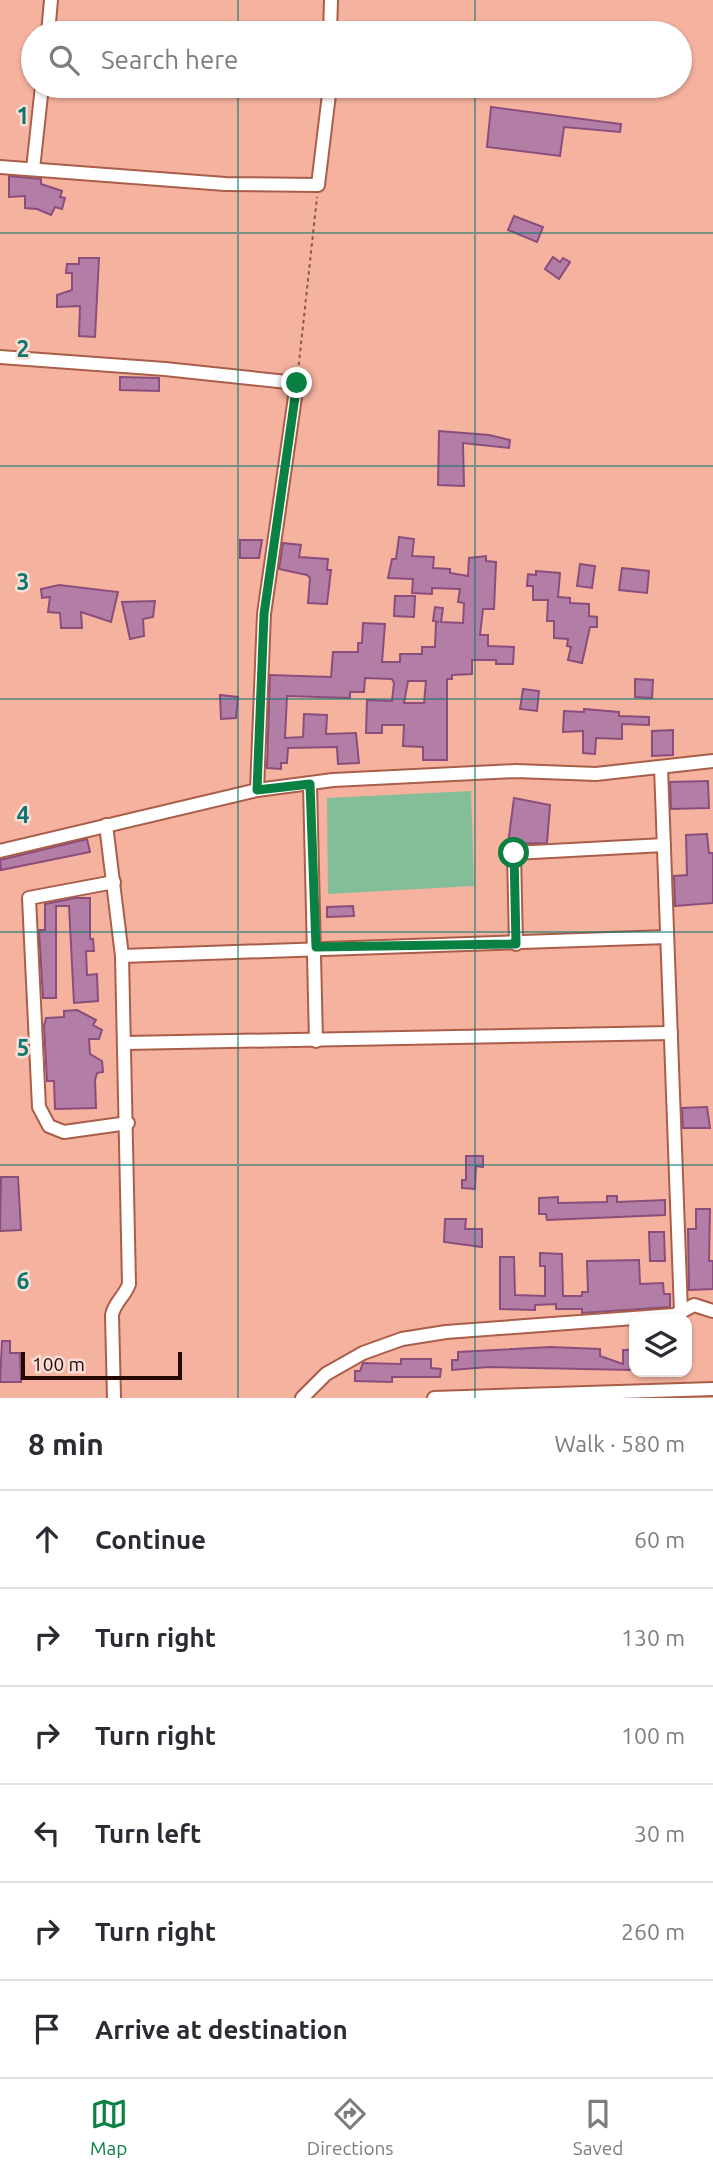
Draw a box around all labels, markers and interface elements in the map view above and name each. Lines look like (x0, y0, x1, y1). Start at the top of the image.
search box (21, 21, 692, 98)
icon: search (45, 41, 83, 79)
text: Search here (101, 45, 238, 74)
text: 1 (17, 103, 29, 128)
text: 2 (17, 336, 29, 361)
route end (281, 367, 312, 398)
text: 3 (17, 569, 29, 594)
text: 4 (17, 802, 30, 827)
route start (498, 837, 529, 868)
text: 5 (17, 1035, 29, 1060)
text: 6 (17, 1268, 30, 1293)
map controls (629, 1314, 692, 1377)
button: layers (629, 1314, 692, 1377)
scale bar (21, 1349, 182, 1381)
text: 100 m (32, 1353, 85, 1375)
text: 8 min (28, 1427, 104, 1461)
text: Walk · 580 m (554, 1431, 685, 1456)
icon: ahead (28, 1520, 66, 1558)
text: Continue (95, 1525, 206, 1554)
text: 60 m (634, 1527, 685, 1552)
icon: right (28, 1618, 66, 1656)
text: Turn right (95, 1623, 216, 1652)
text: 130 m (621, 1625, 685, 1650)
icon: right (28, 1716, 66, 1754)
text: Turn right (95, 1721, 216, 1750)
text: 100 m (621, 1723, 685, 1748)
icon: left (28, 1814, 66, 1852)
text: Turn left (95, 1819, 201, 1848)
text: 30 m (634, 1821, 685, 1846)
icon: right (28, 1912, 66, 1950)
text: Turn right (95, 1917, 216, 1946)
text: 260 m (621, 1919, 685, 1944)
icon: arrive (28, 2010, 66, 2048)
text: Arrive at destination (95, 2015, 348, 2044)
tab: Map (90, 2095, 128, 2159)
tab: Directions (307, 2095, 394, 2159)
tab: Saved (573, 2095, 623, 2159)

